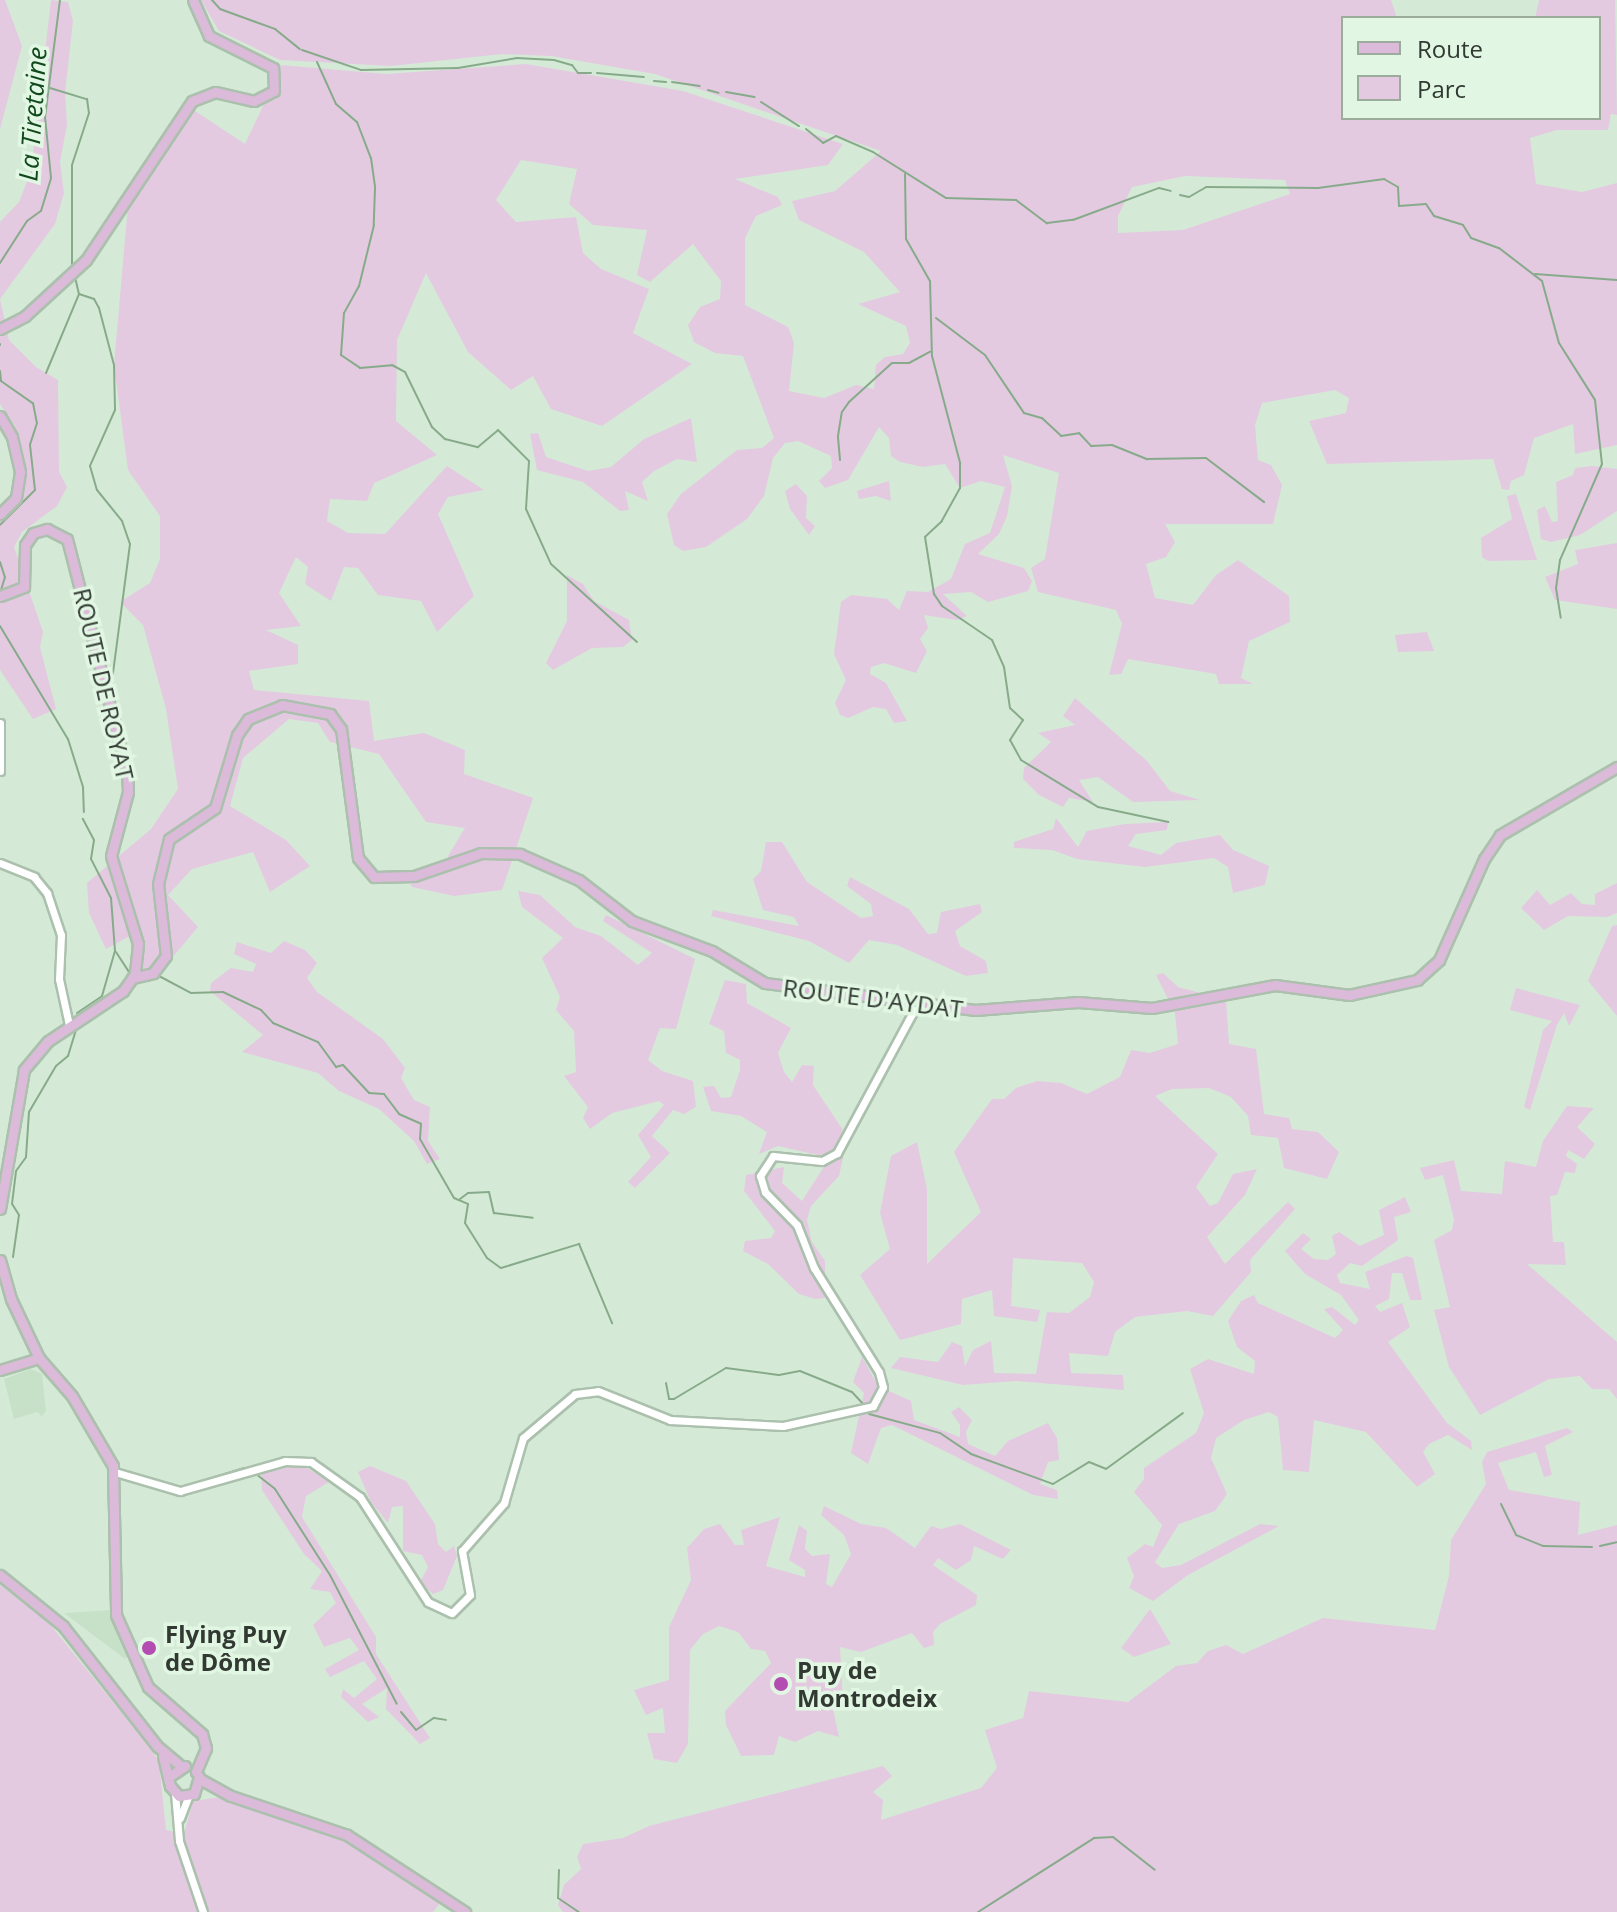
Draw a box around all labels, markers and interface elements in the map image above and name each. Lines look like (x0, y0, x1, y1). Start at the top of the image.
legend (1341, 16, 1601, 120)
text: Route (1417, 32, 1483, 65)
water label: La Tiretaine (13, 46, 53, 182)
text: Parc (1417, 72, 1466, 105)
street label: ROUTE DE ROYAT (68, 585, 140, 783)
street label: ROUTE D'AYDAT (781, 973, 965, 1023)
place label: Flying Puy de Dôme (165, 1620, 287, 1676)
marker: Flying Puy de Dôme (140, 1639, 158, 1657)
place label: Puy de Montrodeix (797, 1656, 937, 1712)
marker: Puy de Montrodeix (772, 1675, 790, 1693)

